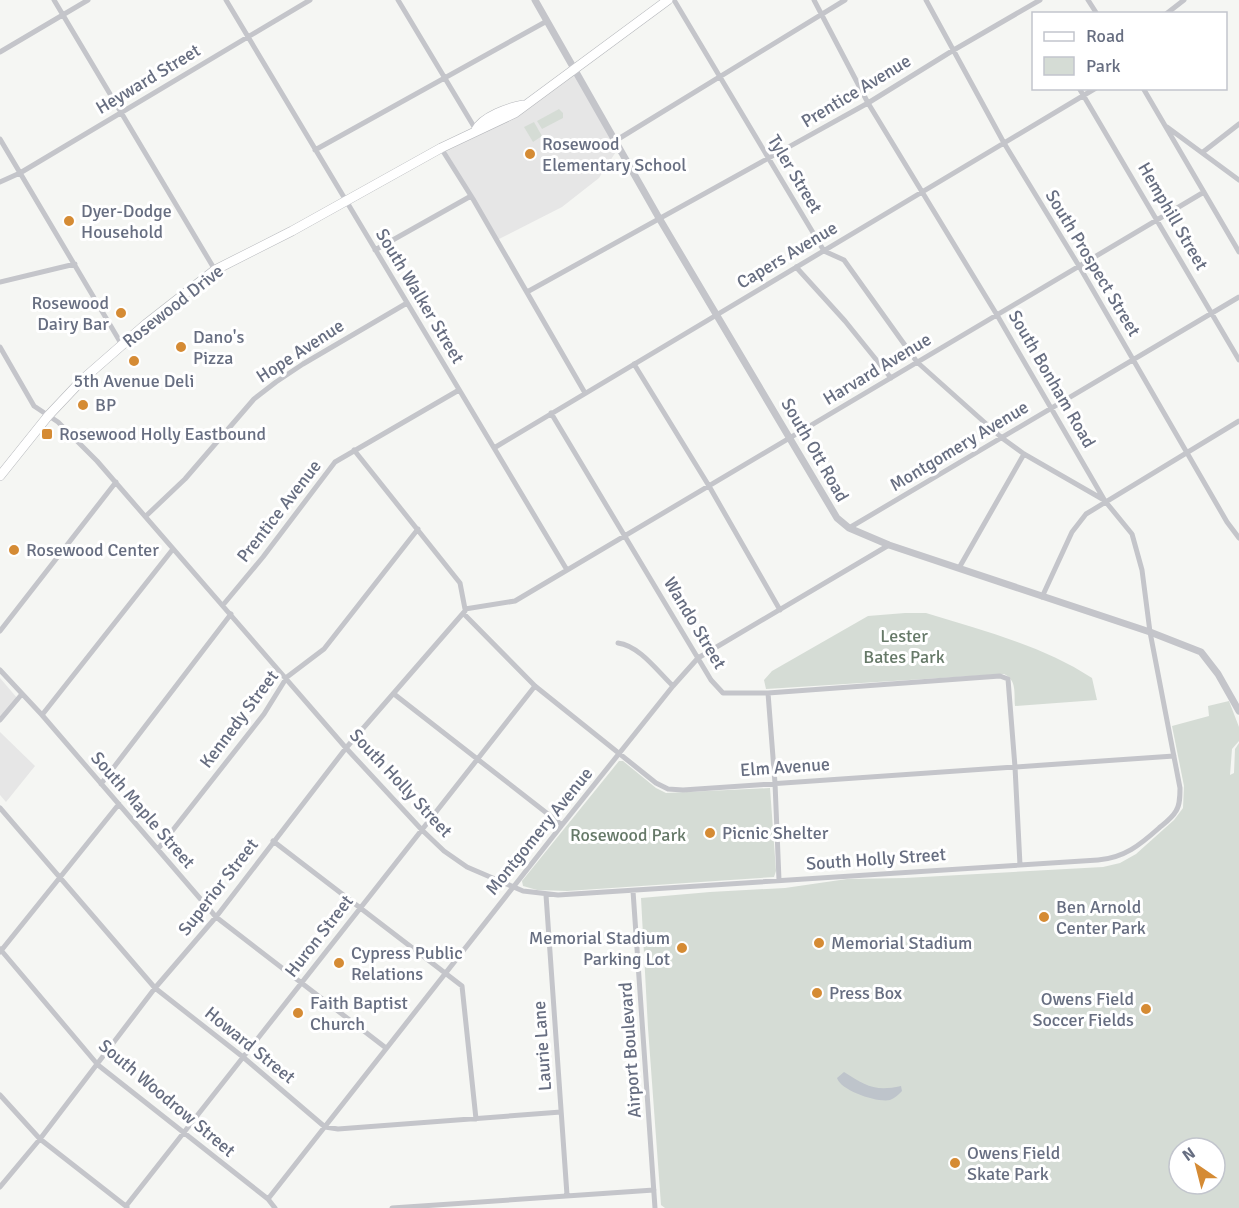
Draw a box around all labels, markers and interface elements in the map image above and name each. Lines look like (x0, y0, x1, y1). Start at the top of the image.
legend (1032, 12, 1227, 90)
text: Road (1086, 25, 1125, 47)
street label: Heyward Street (92, 39, 204, 119)
street label: Prentice Avenue (797, 50, 915, 132)
text: Park (1086, 55, 1121, 77)
street label: Tyler Street (763, 131, 827, 217)
place label: Rosewood Elementary School (542, 133, 687, 176)
marker: Rosewood Elementary School (523, 147, 537, 161)
street label: Hemphill Street (1133, 158, 1213, 274)
street label: South Prospect Street (1041, 186, 1145, 340)
place label: Dyer-Dodge Household (81, 200, 172, 243)
marker: Dyer-Dodge Household (62, 214, 76, 228)
street label: Capers Avenue (733, 216, 841, 294)
street label: South Walker Street (371, 225, 469, 367)
street label: Rosewood Drive (118, 260, 228, 352)
place label: Rosewood Dairy Bar (31, 292, 109, 335)
marker: Rosewood Dairy Bar (114, 306, 128, 320)
street label: South Bonham Road (1004, 306, 1100, 452)
street label: Hope Avenue (252, 314, 348, 388)
place label: Dano's Pizza (193, 326, 245, 369)
street label: Harvard Avenue (819, 328, 935, 410)
marker: Dano's Pizza (174, 340, 188, 354)
marker: 5th Avenue Deli (127, 354, 141, 368)
place label: 5th Avenue Deli (74, 370, 194, 392)
place label: BP (95, 394, 116, 416)
street label: South Ott Road (776, 394, 854, 506)
street label: Montgomery Avenue (886, 396, 1032, 496)
marker: BP (76, 398, 90, 412)
place label: Rosewood Holly Eastbound (59, 423, 266, 445)
marker: Rosewood Holly Eastbound (40, 427, 54, 441)
street label: Prentice Avenue (232, 455, 326, 567)
place label: Rosewood Center (26, 539, 159, 561)
marker: Rosewood Center (7, 543, 21, 557)
street label: Wando Street (659, 573, 731, 673)
park label: Lester Bates Park (863, 625, 945, 668)
street label: Kennedy Street (195, 666, 283, 772)
street label: South Holly Street (345, 724, 457, 842)
street label: South Maple Street (86, 747, 200, 873)
street label: Elm Avenue (739, 753, 831, 781)
street label: Montgomery Avenue (481, 763, 597, 899)
place label: Picnic Shelter (722, 822, 829, 844)
park label: Rosewood Park (570, 824, 686, 846)
marker: Picnic Shelter (703, 826, 717, 840)
street label: Superior Street (173, 834, 263, 940)
street label: South Holly Street (805, 843, 947, 875)
street label: Huron Street (280, 890, 358, 982)
place label: Ben Arnold Center Park (1056, 896, 1146, 939)
marker: Ben Arnold Center Park (1037, 910, 1051, 924)
place label: Memorial Stadium Parking Lot (529, 927, 670, 970)
place label: Memorial Stadium (831, 932, 972, 954)
marker: Memorial Stadium (812, 936, 826, 950)
marker: Memorial Stadium Parking Lot (675, 941, 689, 955)
place label: Cypress Public Relations (351, 942, 463, 985)
marker: Cypress Public Relations (332, 956, 346, 970)
street label: Airport Boulevard (614, 981, 646, 1119)
place label: Press Box (829, 982, 903, 1004)
marker: Press Box (810, 986, 824, 1000)
place label: Owens Field Soccer Fields (1032, 988, 1134, 1031)
place label: Faith Baptist Church (310, 992, 408, 1035)
street label: Laurie Lane (528, 1000, 556, 1092)
street label: Howard Street (200, 1002, 300, 1088)
marker: Owens Field Soccer Fields (1139, 1002, 1153, 1016)
marker: Faith Baptist Church (291, 1006, 305, 1020)
street label: South Woodrow Street (94, 1034, 240, 1162)
north arrow (1167, 1136, 1227, 1196)
place label: Owens Field Skate Park (967, 1142, 1060, 1185)
text: N (1179, 1143, 1199, 1166)
marker: Owens Field Skate Park (948, 1156, 962, 1170)

